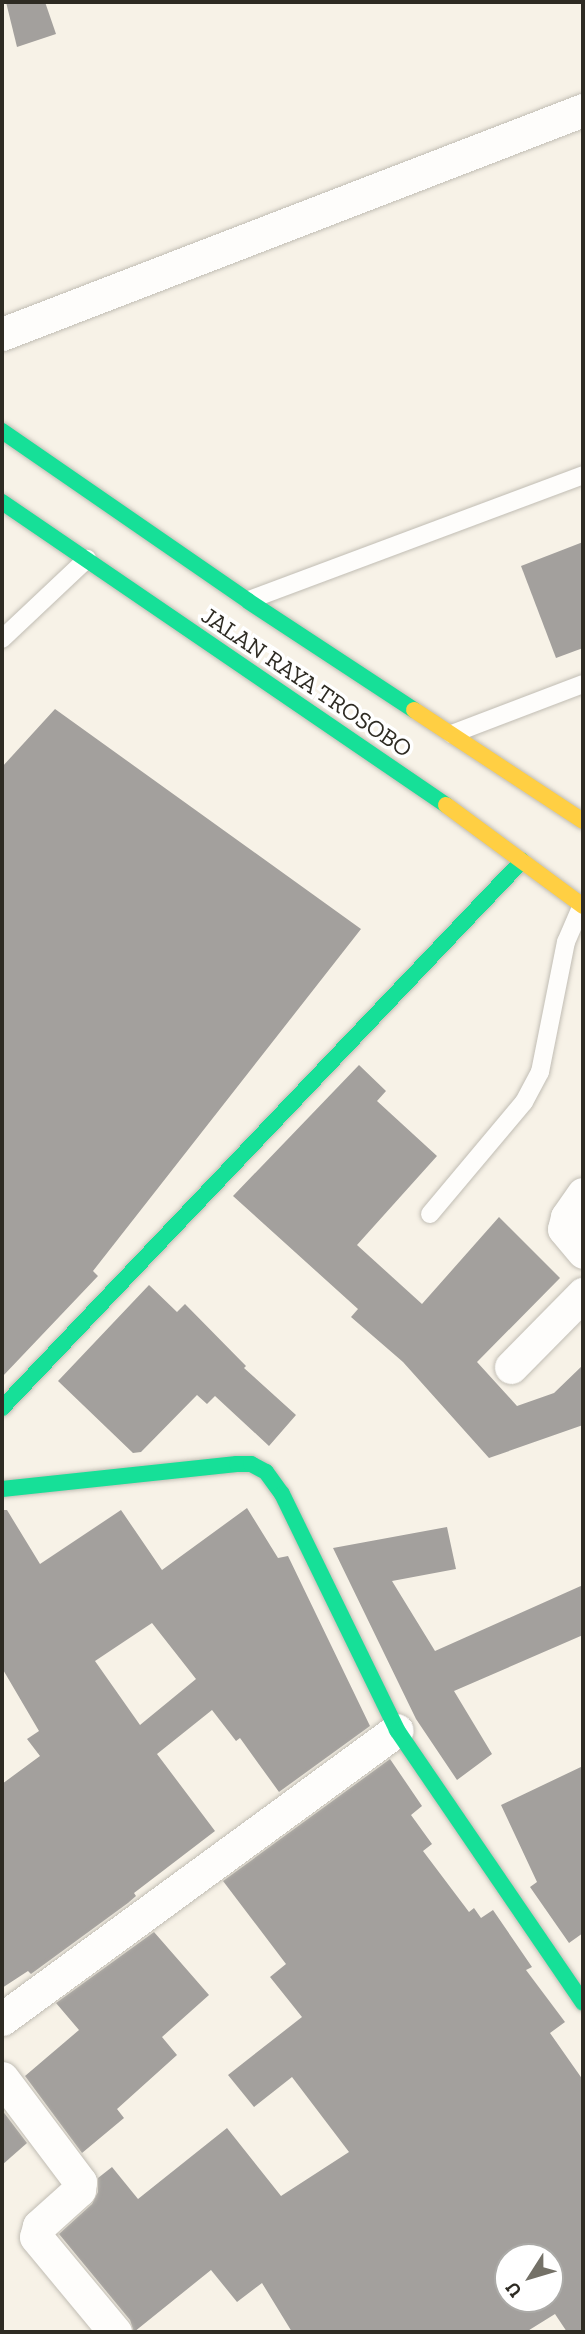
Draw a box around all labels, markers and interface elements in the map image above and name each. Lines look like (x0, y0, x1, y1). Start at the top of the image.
street label: JALAN RAYA TROSOBO (196, 600, 418, 764)
north arrow (494, 2243, 564, 2313)
text: U (500, 2277, 527, 2302)

